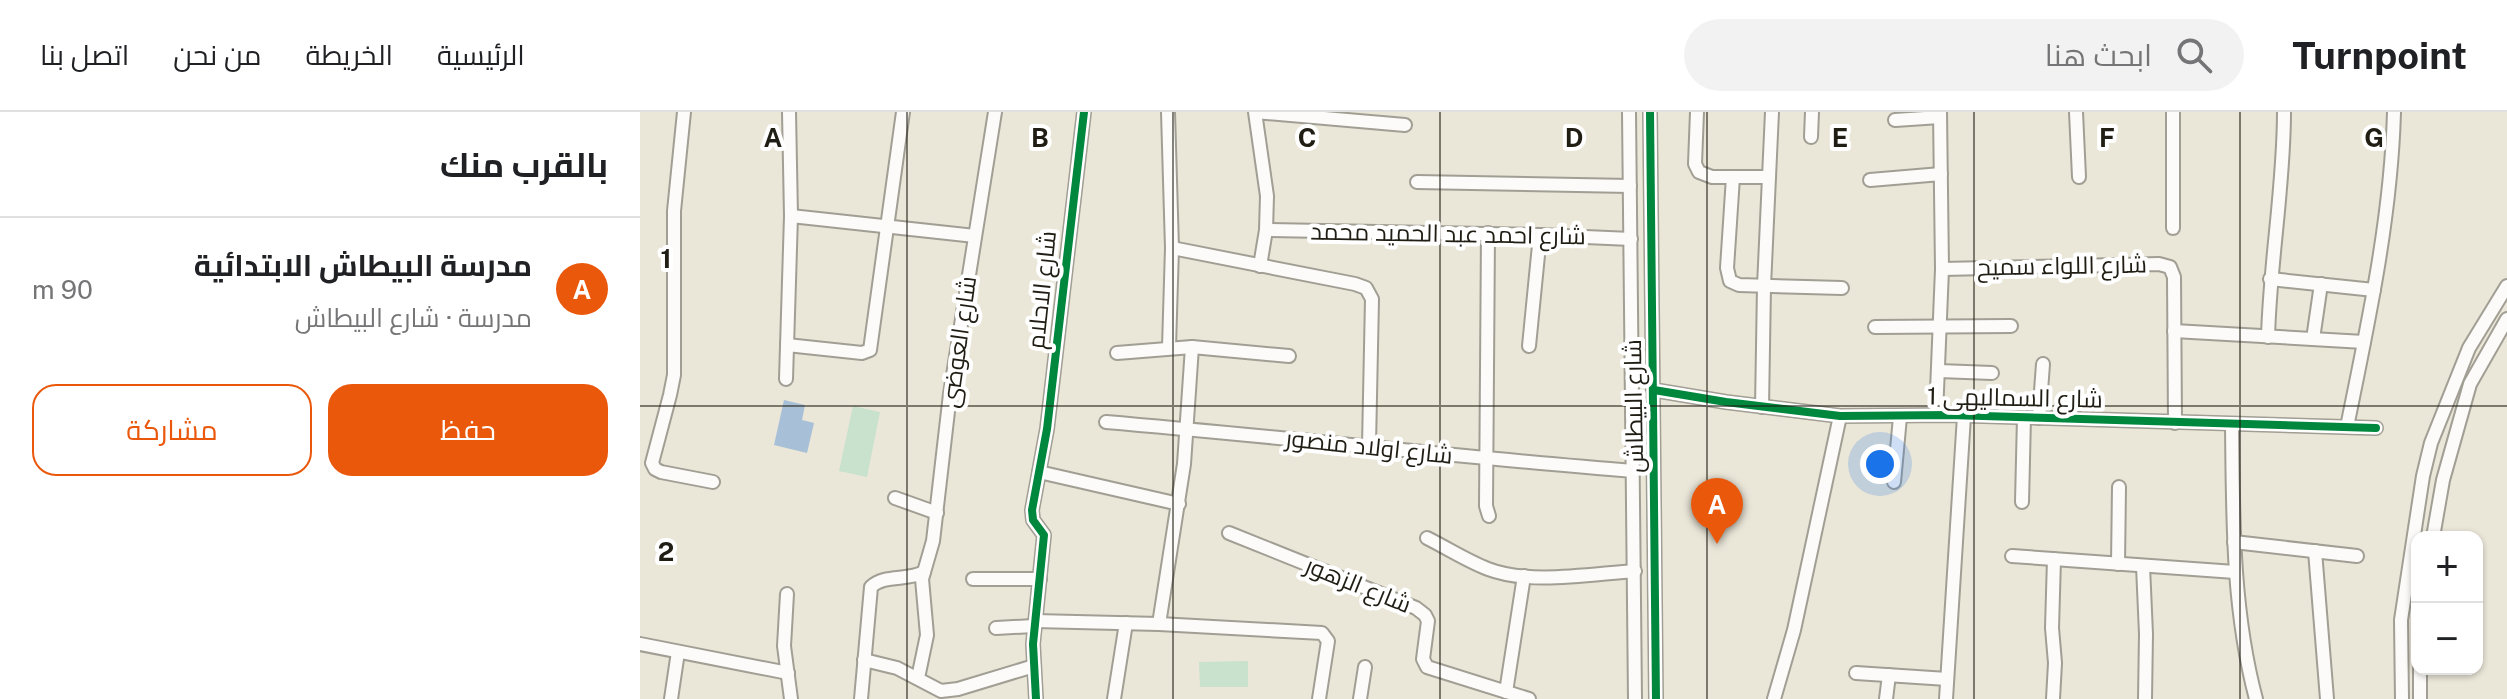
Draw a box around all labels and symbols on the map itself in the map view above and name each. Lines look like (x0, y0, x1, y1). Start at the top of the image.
text: A (764, 122, 783, 153)
text: B (1031, 122, 1049, 153)
text: C (1298, 122, 1316, 153)
text: D (1565, 122, 1583, 153)
text: E (1832, 122, 1848, 153)
text: F (2099, 122, 2115, 153)
text: G (2364, 122, 2384, 153)
street label: شارع احمد عبد الحميد محمد (1310, 217, 1586, 252)
street label: شارع الاحلام (1021, 229, 1064, 351)
text: 1 (660, 243, 672, 274)
street label: شارع اللواء سميح (1977, 250, 2147, 283)
street label: شارع العوضى (935, 274, 984, 410)
street label: شارع البيطاش (1618, 339, 1651, 473)
street label: شارع السماليهى 1 (1927, 381, 2103, 416)
street label: شارع اولاد منصور (1282, 423, 1454, 472)
your location (1860, 444, 1900, 484)
pin: A (1691, 478, 1743, 544)
text: 2 (658, 536, 674, 567)
street label: شارع الزهور (1298, 549, 1415, 621)

